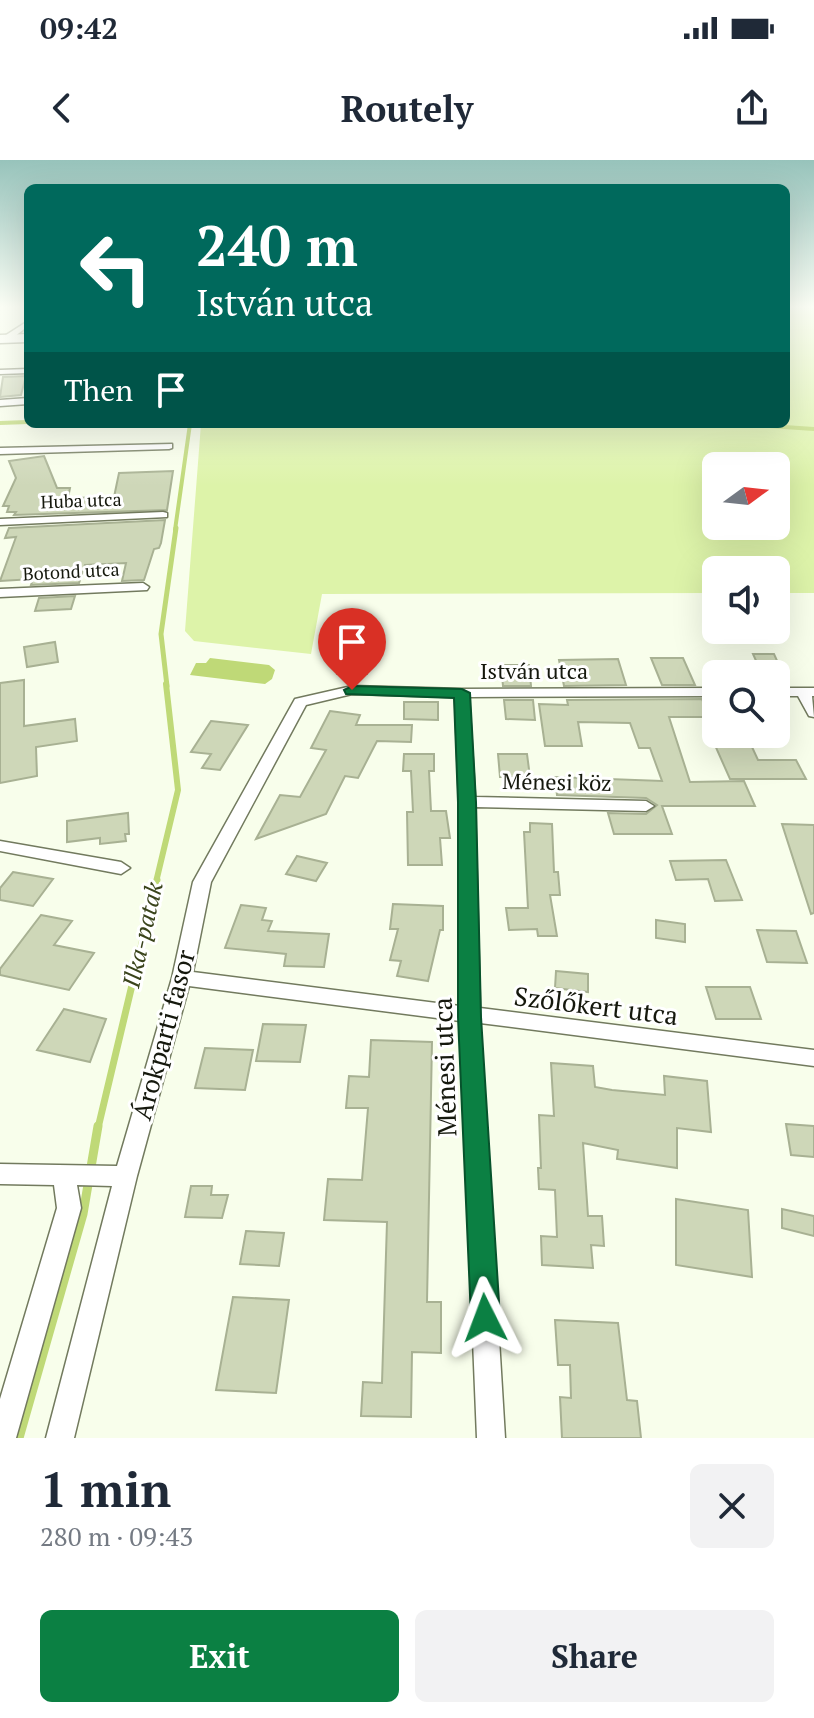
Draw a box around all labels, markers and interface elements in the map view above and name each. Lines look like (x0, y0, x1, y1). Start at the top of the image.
text: 09:42 (40, 8, 118, 48)
text: Routely (341, 85, 473, 132)
icon: back (40, 86, 84, 130)
icon: share (730, 86, 774, 130)
text: 240 m (196, 208, 358, 282)
icon: left (64, 216, 168, 320)
text: István utca (196, 279, 373, 326)
icon: arrive (149, 368, 193, 412)
text: Then (64, 370, 133, 410)
north arrow (702, 452, 790, 540)
map controls (702, 452, 790, 748)
street label: Huba utca (40, 487, 122, 513)
street label: Botond utca (22, 556, 120, 586)
button: sound (702, 556, 790, 644)
pin (318, 608, 386, 690)
icon: arrive (330, 620, 374, 664)
street label: István utca (480, 656, 588, 685)
button: search (702, 660, 790, 748)
street label: Ménesi köz (502, 766, 612, 797)
water label: Ilka-patak (114, 878, 170, 992)
street label: Árokparti fasor (124, 946, 202, 1124)
street label: Szőlőkert utca (512, 978, 680, 1032)
street label: Ménesi utca (425, 997, 463, 1137)
position arrow (443, 1276, 527, 1360)
text: 1 min (40, 1457, 171, 1521)
button: close (690, 1464, 774, 1548)
text: 280 m · 09:43 (40, 1519, 193, 1553)
button: Exit (40, 1610, 399, 1702)
button: Share (415, 1610, 774, 1702)

